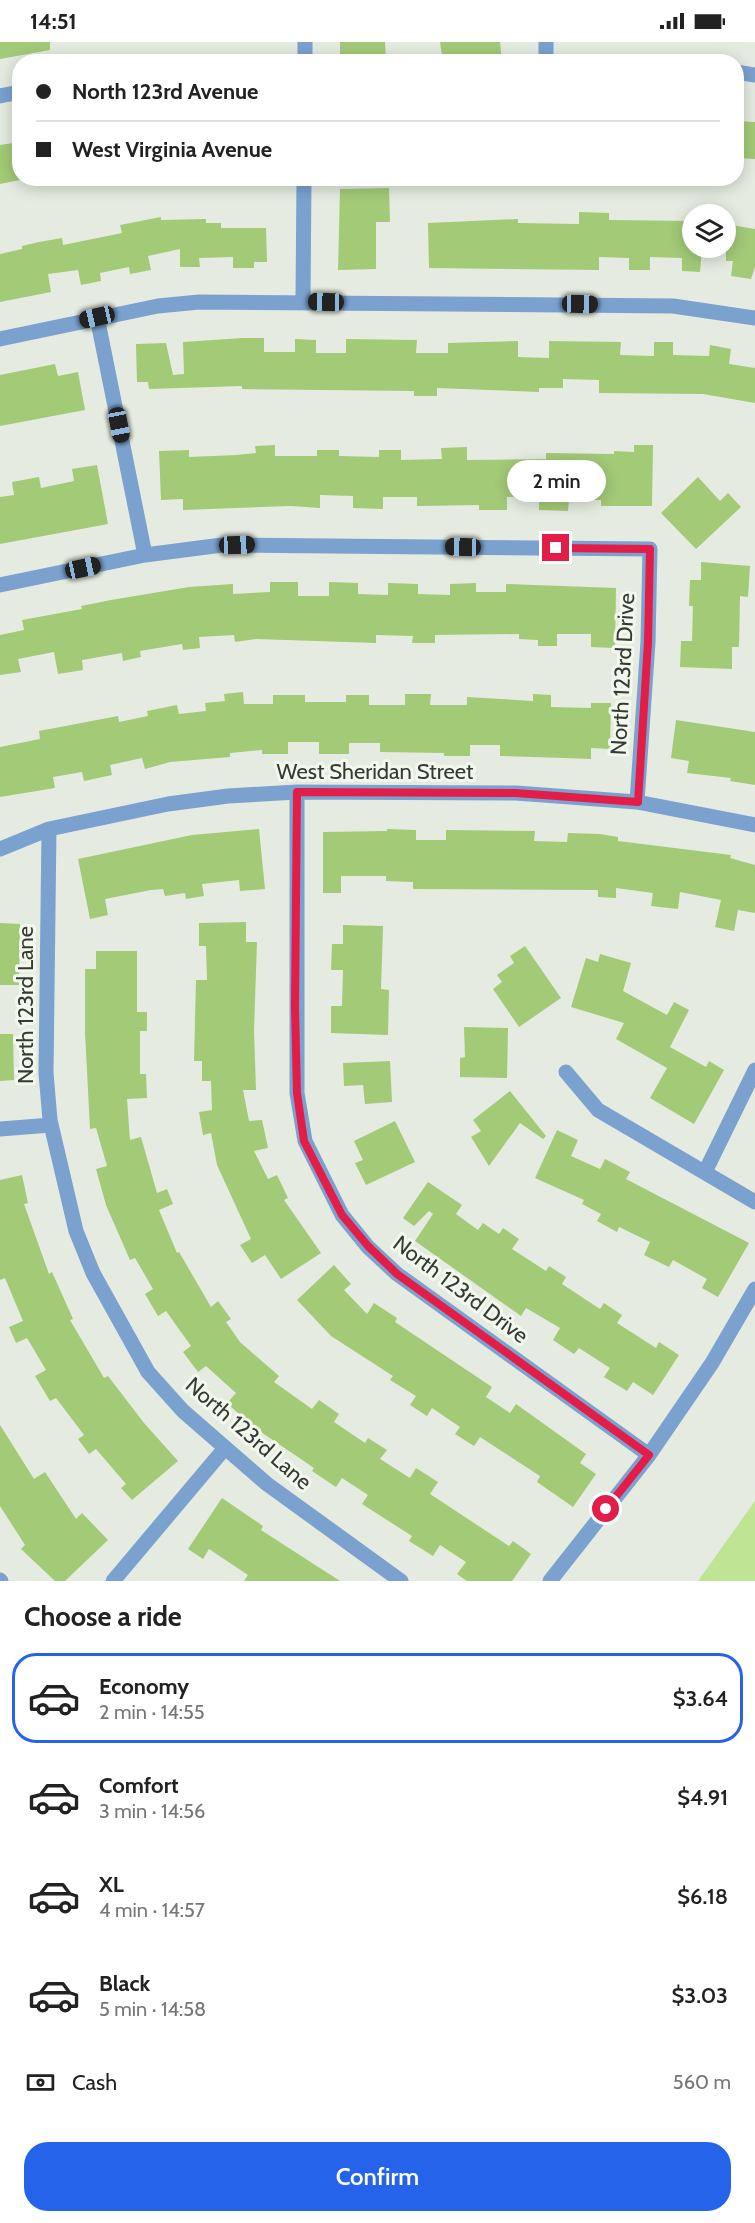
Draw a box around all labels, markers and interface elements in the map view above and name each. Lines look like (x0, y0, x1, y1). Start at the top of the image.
text: 14:51 (30, 8, 77, 35)
text: North 123rd Avenue (72, 78, 258, 105)
text: West Virginia Avenue (72, 136, 272, 163)
map controls (682, 204, 736, 258)
button: layers (682, 204, 736, 258)
car (308, 293, 344, 311)
car (562, 295, 598, 313)
car (77, 304, 117, 330)
car (107, 406, 131, 444)
callout: 2 min (506, 461, 606, 503)
text: 2 min (532, 469, 581, 493)
route end (542, 534, 569, 561)
car (219, 535, 255, 555)
car (445, 538, 481, 556)
car (64, 555, 102, 581)
street label: North 123rd Drive (605, 592, 640, 756)
street label: West Sheridan Street (277, 758, 474, 785)
street label: North 123rd Lane (12, 926, 39, 1084)
street label: North 123rd Drive (388, 1230, 534, 1349)
street label: North 123rd Lane (180, 1371, 317, 1495)
route start (592, 1495, 619, 1522)
text: Choose a ride (24, 1600, 182, 1633)
icon: car (27, 1671, 81, 1725)
text: Economy (99, 1673, 189, 1700)
text: $3.64 (673, 1685, 728, 1712)
text: 2 min · 14:55 (99, 1700, 205, 1724)
icon: car (27, 1770, 81, 1824)
text: Comfort (99, 1772, 178, 1799)
text: $4.91 (677, 1784, 728, 1811)
text: 3 min · 14:56 (99, 1799, 205, 1823)
icon: car (27, 1869, 81, 1923)
text: XL (99, 1871, 124, 1898)
text: $6.18 (677, 1883, 728, 1910)
text: 4 min · 14:57 (99, 1898, 205, 1922)
icon: car (27, 1968, 81, 2022)
text: Black (99, 1970, 150, 1997)
text: $3.03 (671, 1982, 728, 2009)
text: 5 min · 14:58 (99, 1997, 206, 2021)
icon: cash (24, 2066, 57, 2099)
text: Cash (72, 2069, 117, 2096)
text: 560 m (673, 2070, 731, 2094)
button: Confirm (24, 2142, 731, 2211)

